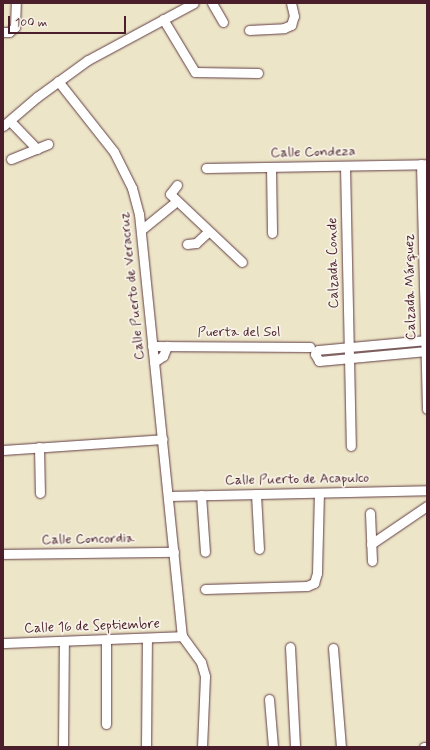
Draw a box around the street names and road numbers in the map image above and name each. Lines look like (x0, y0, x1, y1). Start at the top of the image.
street label: Calle Condeza (270, 143, 356, 161)
street label: Calle Puerto de Veracruz (116, 212, 148, 360)
street label: Calzada Conde (324, 218, 342, 308)
street label: Calzada Márquez (401, 234, 419, 340)
street label: Puerta del Sol (198, 324, 280, 340)
street label: Calle Puerto de Acapulco (226, 469, 368, 489)
street label: Calle Concordia (42, 530, 134, 548)
street label: Calle 16 de Septiembre (23, 615, 161, 637)

